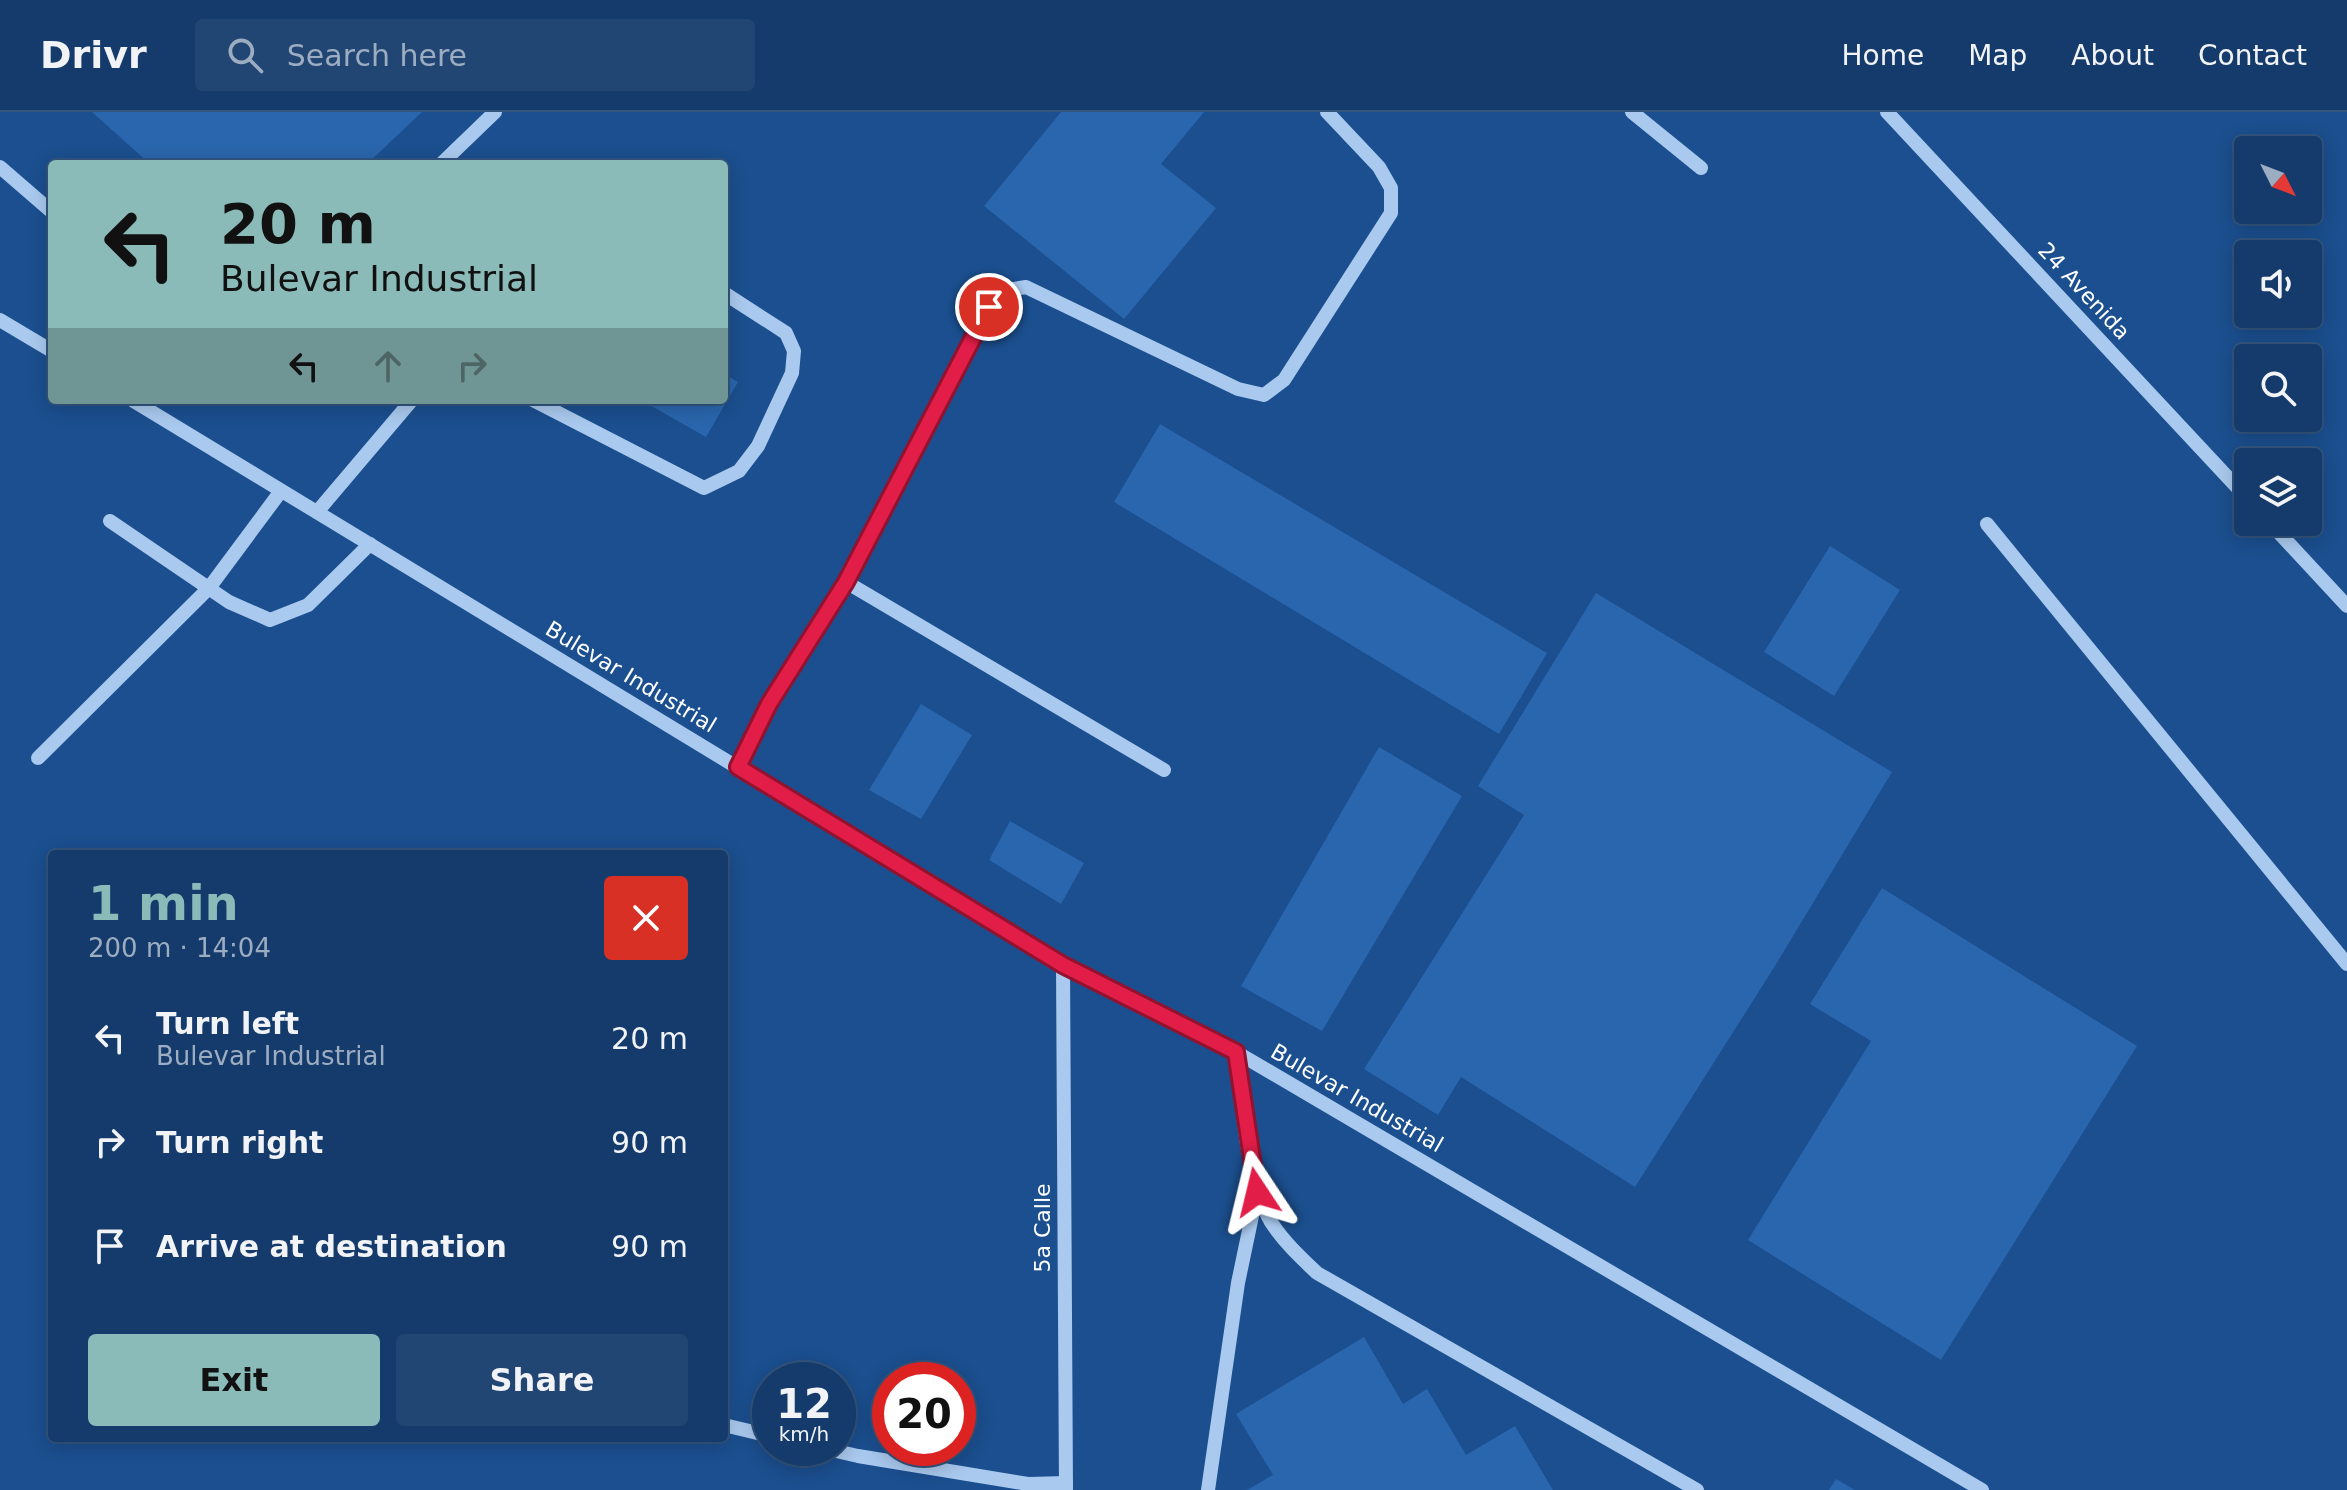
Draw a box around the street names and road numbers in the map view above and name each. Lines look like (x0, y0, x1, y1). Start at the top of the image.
street label: 24 Avenida (2033, 238, 2135, 344)
street label: Bulevar Industrial (541, 616, 721, 738)
street label: Bulevar Industrial (1267, 1039, 1447, 1157)
street label: 5a Calle (1030, 1183, 1055, 1273)

